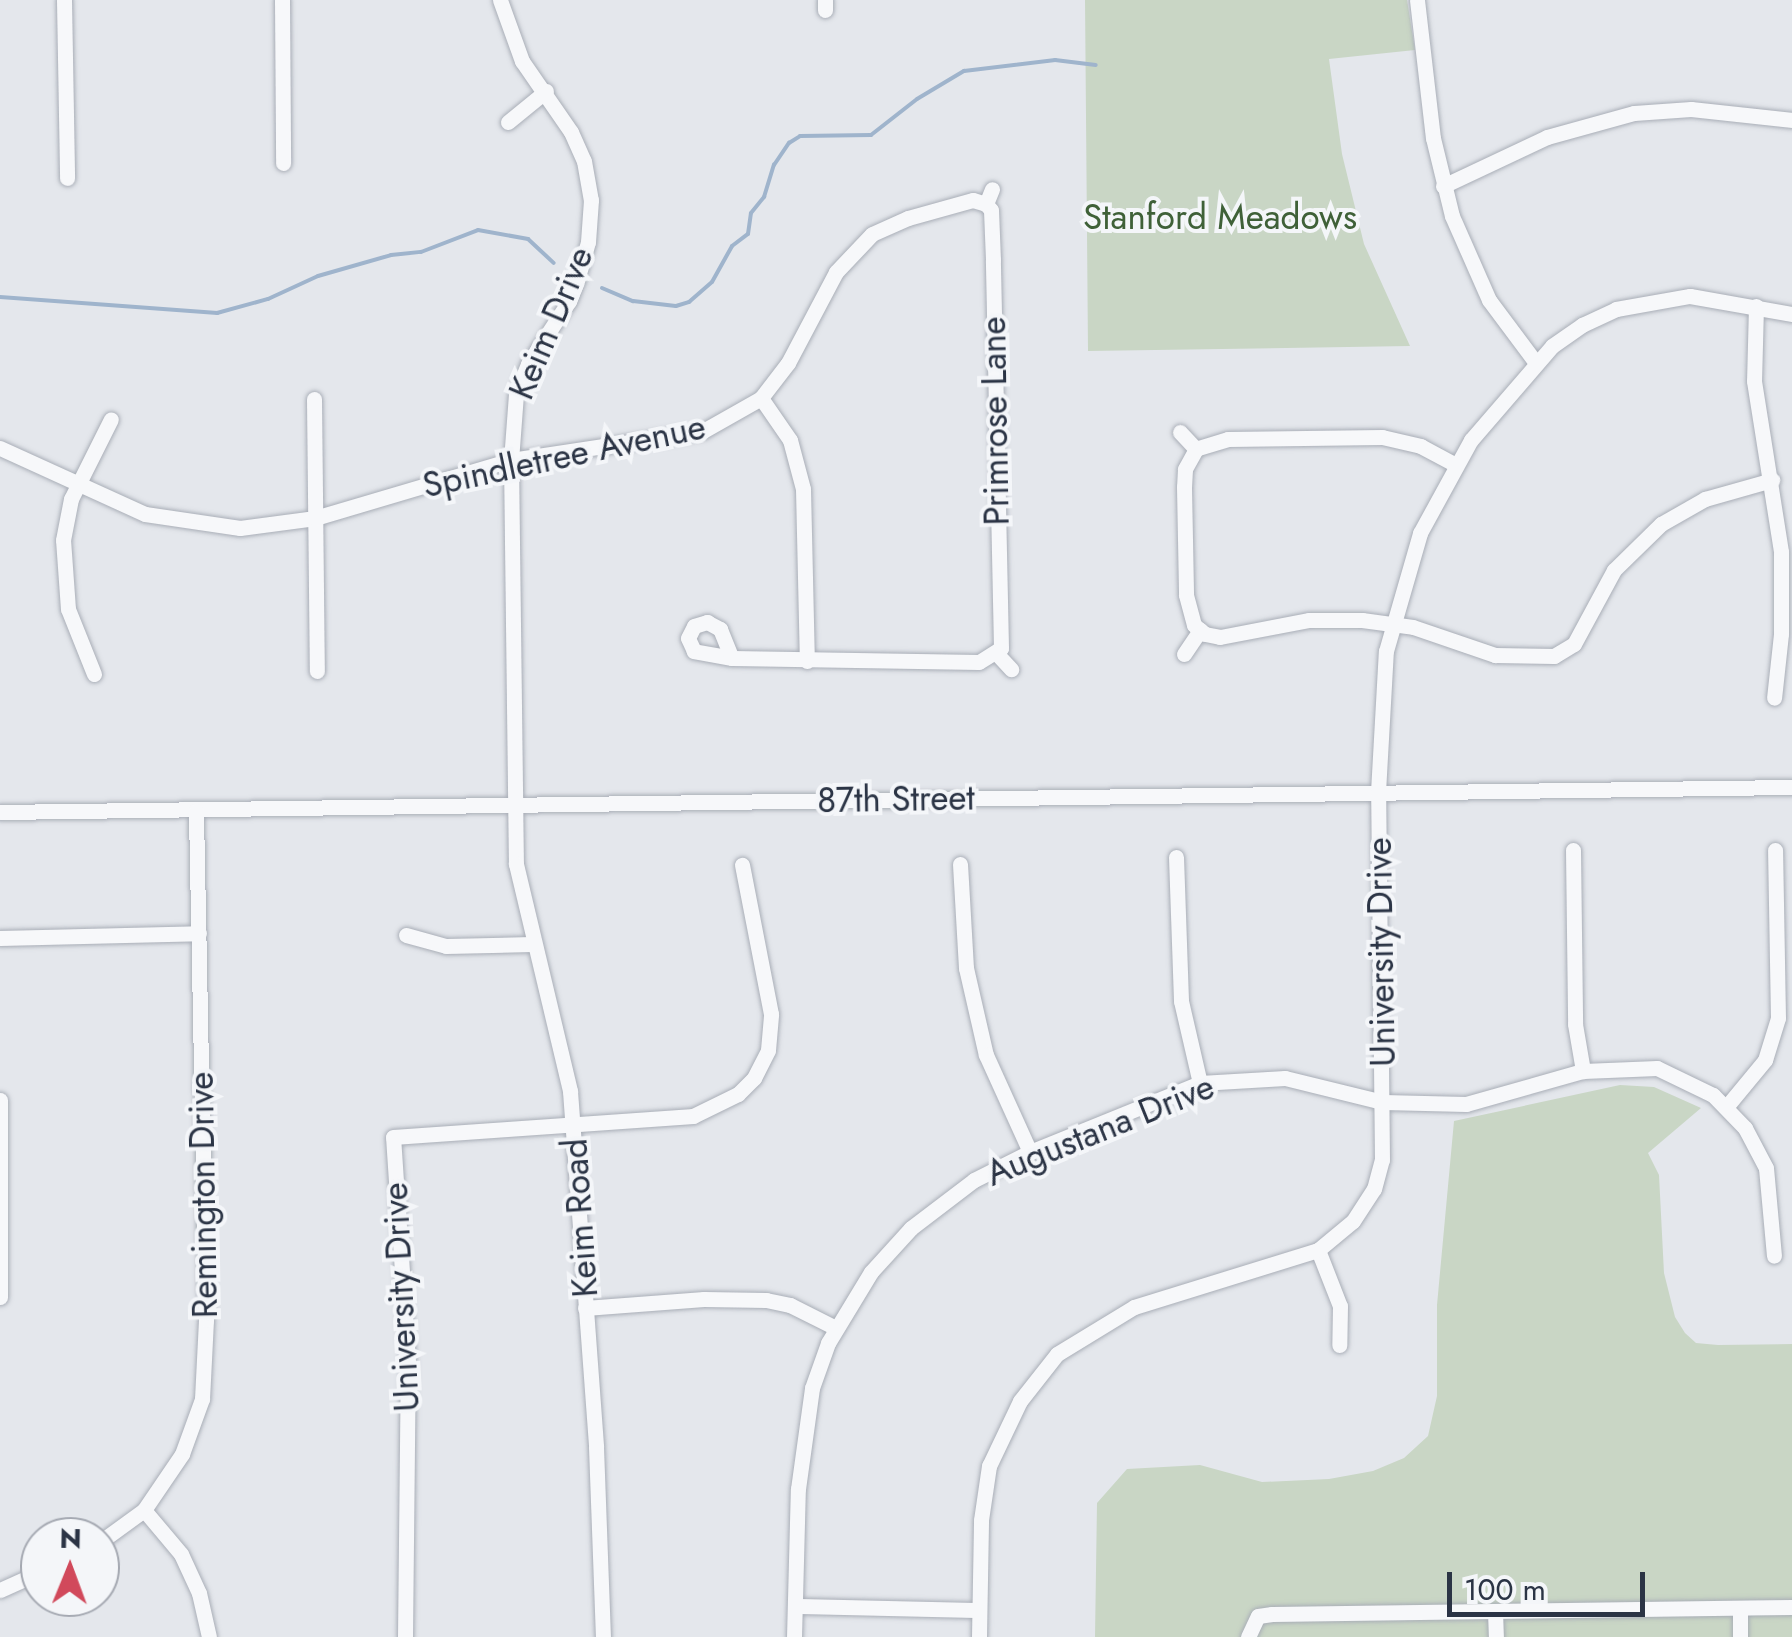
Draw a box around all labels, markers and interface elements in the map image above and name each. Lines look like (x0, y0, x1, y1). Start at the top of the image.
park label: Stanford Meadows (1083, 196, 1357, 238)
street label: Keim Drive (500, 240, 602, 406)
street label: Primrose Lane (972, 316, 1018, 526)
street label: Spindletree Avenue (419, 406, 709, 506)
street label: 87th Street (817, 777, 975, 821)
street label: University Drive (1358, 837, 1404, 1067)
street label: Augustana Drive (980, 1065, 1220, 1195)
street label: Remington Drive (180, 1071, 226, 1319)
street label: Keim Road (554, 1137, 606, 1299)
street label: University Drive (374, 1181, 428, 1413)
north arrow (20, 1517, 120, 1617)
text: N (59, 1518, 82, 1559)
scale bar (1452, 1552, 1650, 1614)
text: 100 m (1464, 1568, 1546, 1611)

